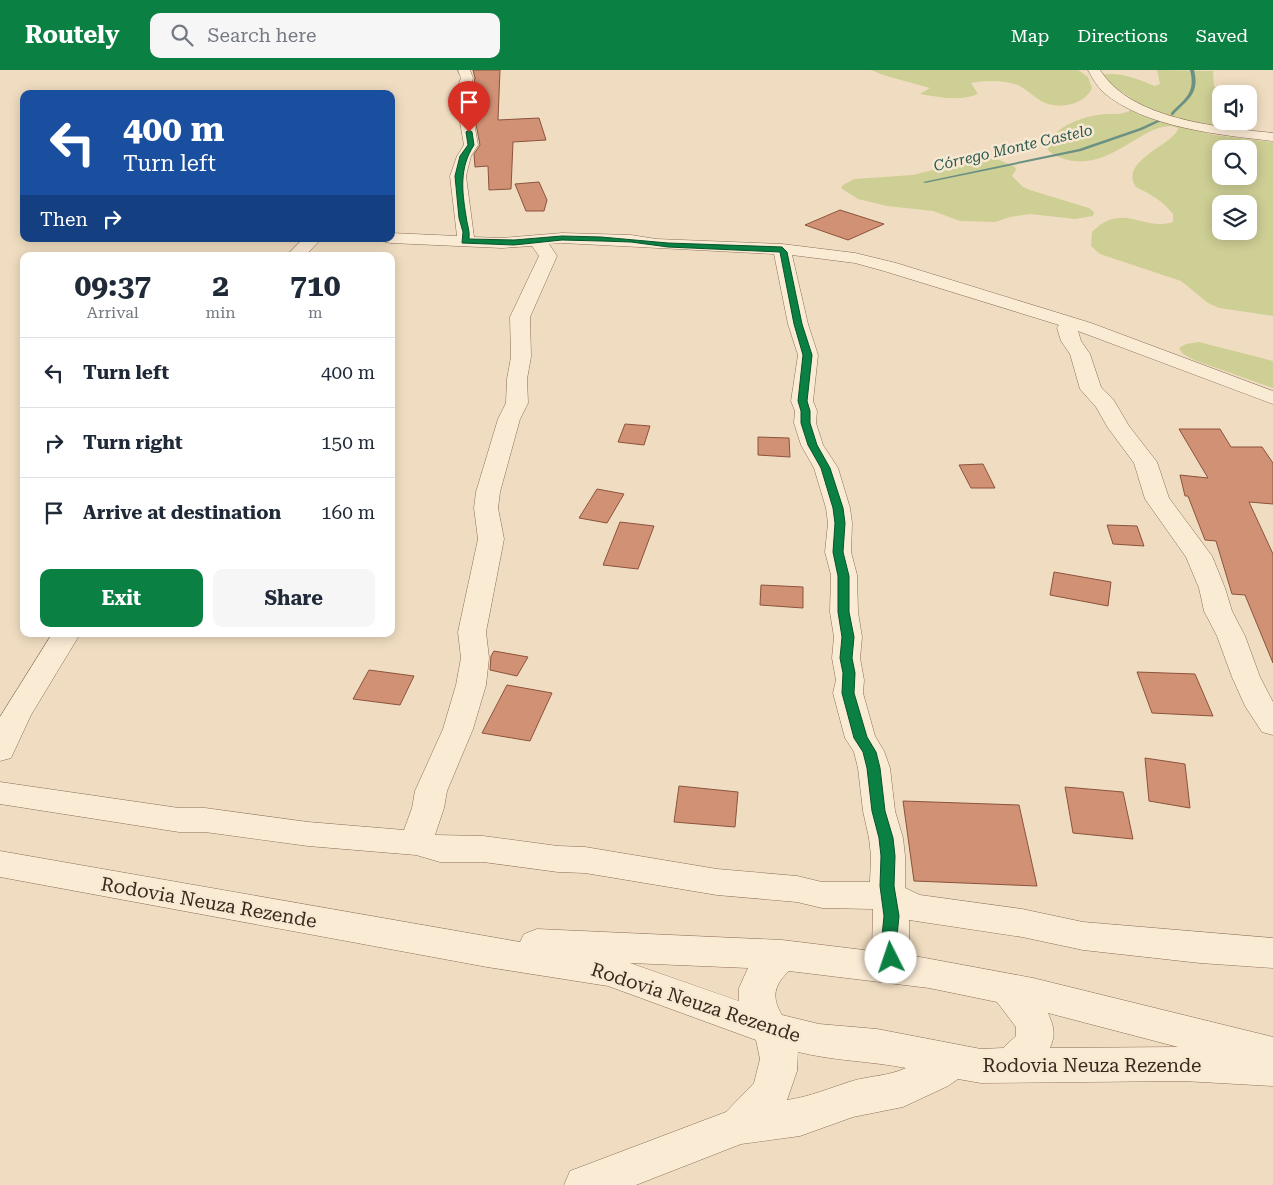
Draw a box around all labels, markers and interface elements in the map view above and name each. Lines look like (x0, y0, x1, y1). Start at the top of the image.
search box (150, 13, 500, 58)
text: Routely (25, 21, 120, 49)
icon: search (168, 21, 196, 49)
text: Search here (208, 24, 316, 47)
text: Map (1011, 25, 1049, 46)
text: Directions (1077, 25, 1168, 46)
text: Saved (1196, 25, 1248, 46)
pin (448, 81, 490, 132)
map controls (1212, 85, 1257, 240)
button: sound (1212, 85, 1257, 130)
icon: arrive (455, 88, 483, 116)
text: 400 m (123, 109, 224, 150)
icon: left (40, 110, 105, 175)
water label: Córrego Monte Castelo (932, 121, 1094, 175)
button: search (1212, 140, 1257, 185)
text: Turn left (123, 151, 216, 176)
button: layers (1212, 195, 1257, 240)
icon: right (98, 205, 126, 233)
text: Then (40, 208, 88, 231)
text: 09:37 (74, 268, 151, 303)
text: 2 (212, 268, 229, 303)
text: 710 (290, 268, 340, 303)
text: Arrival (87, 303, 139, 322)
text: min (206, 303, 236, 322)
text: m (308, 303, 323, 322)
icon: left (40, 359, 68, 387)
text: Turn left (83, 361, 169, 384)
text: 400 m (321, 361, 375, 384)
icon: right (40, 429, 68, 457)
text: Turn right (83, 431, 183, 454)
text: 150 m (321, 431, 375, 454)
icon: arrive (40, 499, 68, 527)
text: Arrive at destination (83, 501, 281, 524)
text: 160 m (321, 501, 375, 524)
button: Exit (40, 569, 203, 627)
button: Share (213, 569, 375, 627)
street label: Rodovia Neuza Rezende (99, 872, 319, 933)
position arrow (864, 931, 916, 983)
street label: Rodovia Neuza Rezende (588, 958, 804, 1047)
street label: Rodovia Neuza Rezende (982, 1054, 1202, 1077)

